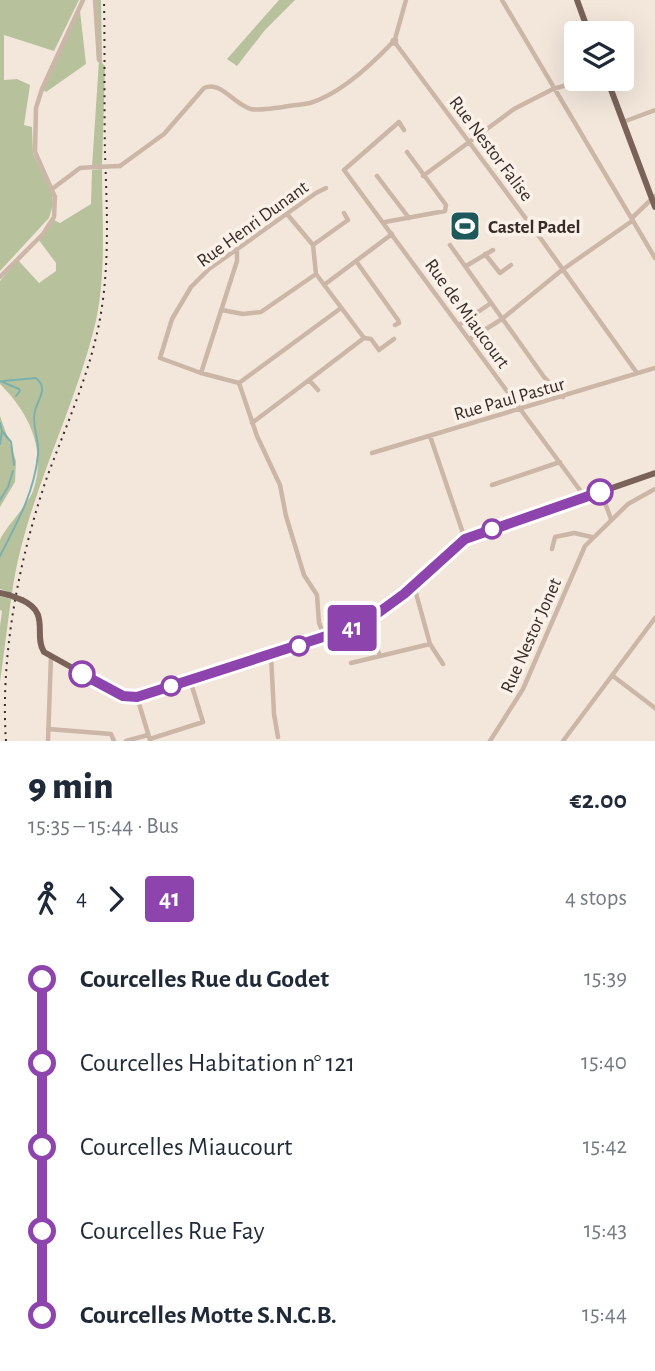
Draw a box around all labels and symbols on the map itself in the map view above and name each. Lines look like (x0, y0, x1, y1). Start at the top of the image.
street label: Rue Nestor Falise (445, 93, 536, 205)
street label: Rue Henri Dunant (194, 178, 312, 271)
sports icon: Castel Padel (448, 209, 482, 243)
place label: Castel Padel (488, 218, 580, 237)
street label: Rue de Miaucourt (421, 256, 513, 372)
street label: Rue Paul Pastur (452, 375, 567, 424)
unlabelled marker (587, 479, 613, 505)
unlabelled marker (482, 519, 502, 539)
street label: Rue Nestor Jonet (498, 575, 565, 696)
line badge: 41 (320, 605, 384, 651)
unlabelled marker (289, 636, 309, 656)
unlabelled marker (69, 661, 95, 687)
unlabelled marker (161, 676, 181, 696)

